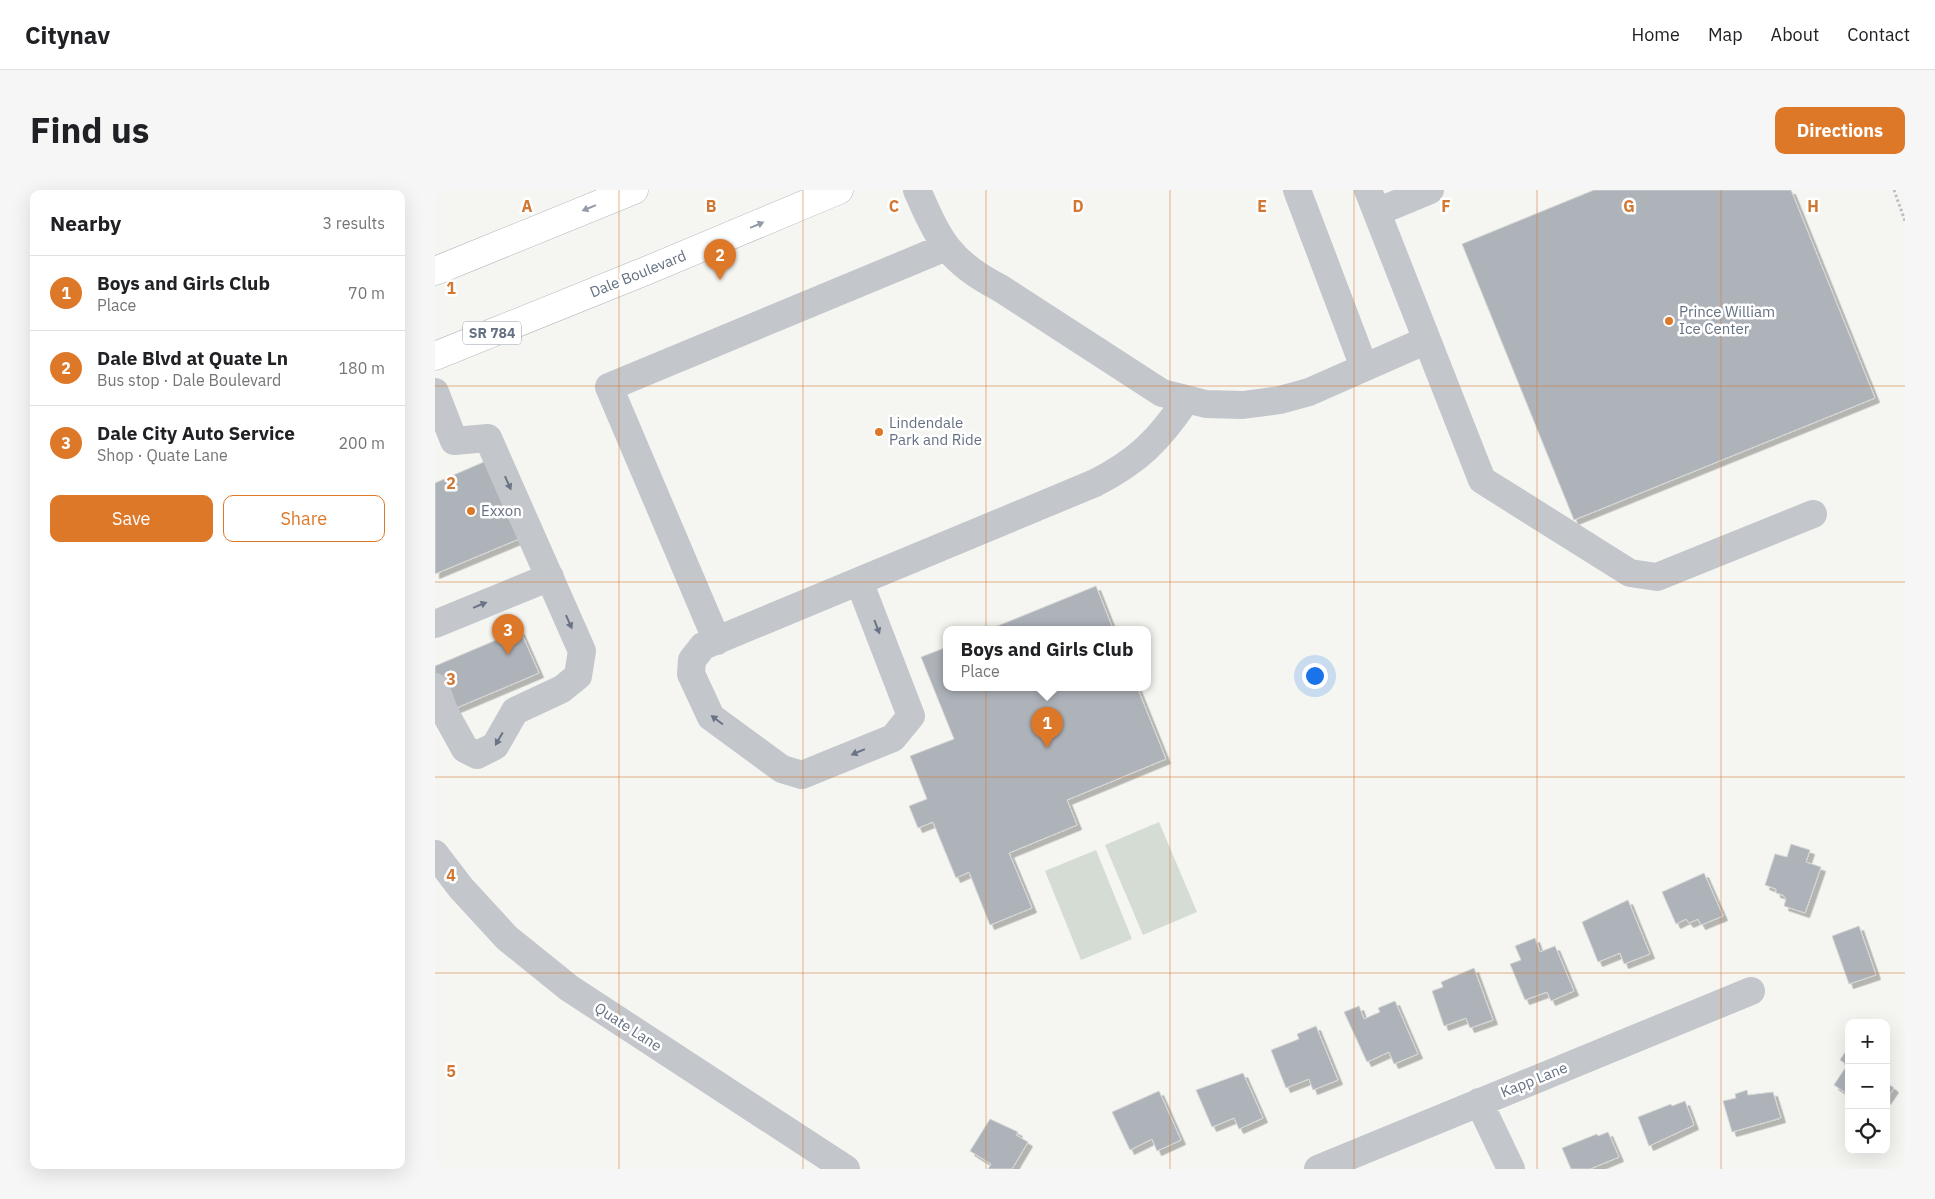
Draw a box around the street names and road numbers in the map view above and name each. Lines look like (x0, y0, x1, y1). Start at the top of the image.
street label: Dale Boulevard (587, 246, 689, 301)
road number: SR 784 (463, 322, 521, 344)
street label: Quate Lane (591, 998, 665, 1055)
street label: Kapp Lane (1498, 1058, 1570, 1102)

